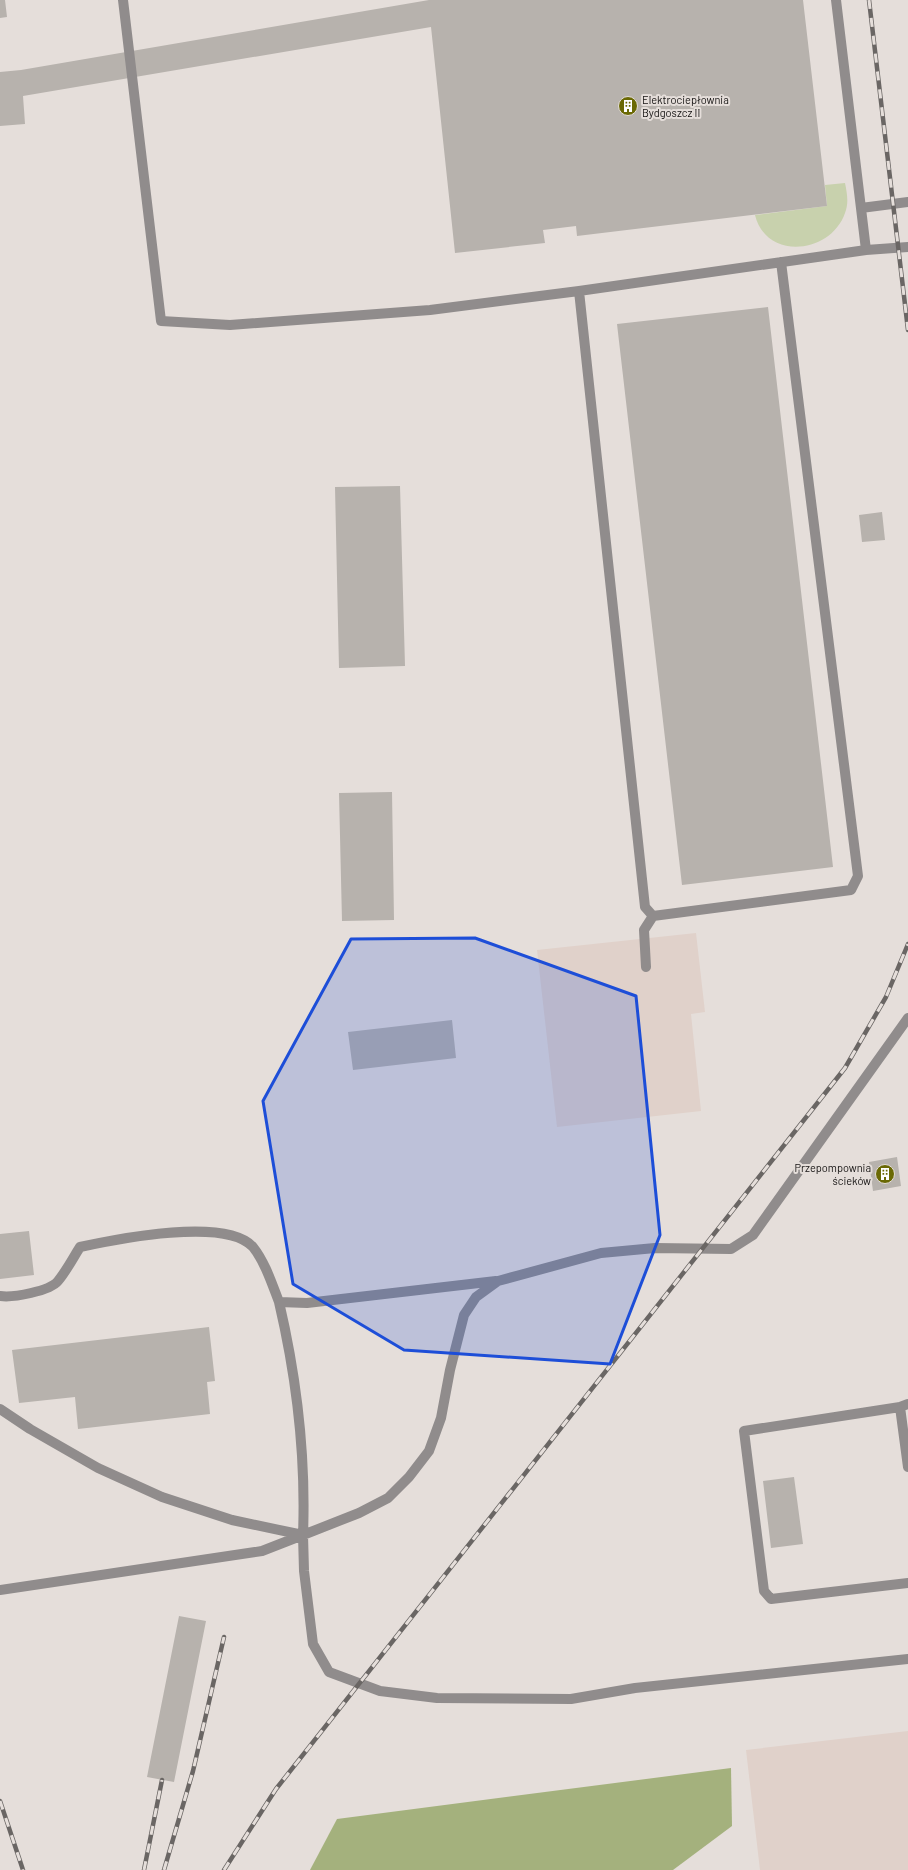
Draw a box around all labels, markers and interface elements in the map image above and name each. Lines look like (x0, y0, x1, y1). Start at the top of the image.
place label: Elektrociepłownia Bydgoszcz II (642, 93, 729, 119)
building icon: Elektrociepłownia Bydgoszcz II (617, 95, 639, 117)
place label: Przepompownia ścieków (795, 1161, 871, 1187)
building icon: Przepompownia ścieków (874, 1163, 896, 1185)

